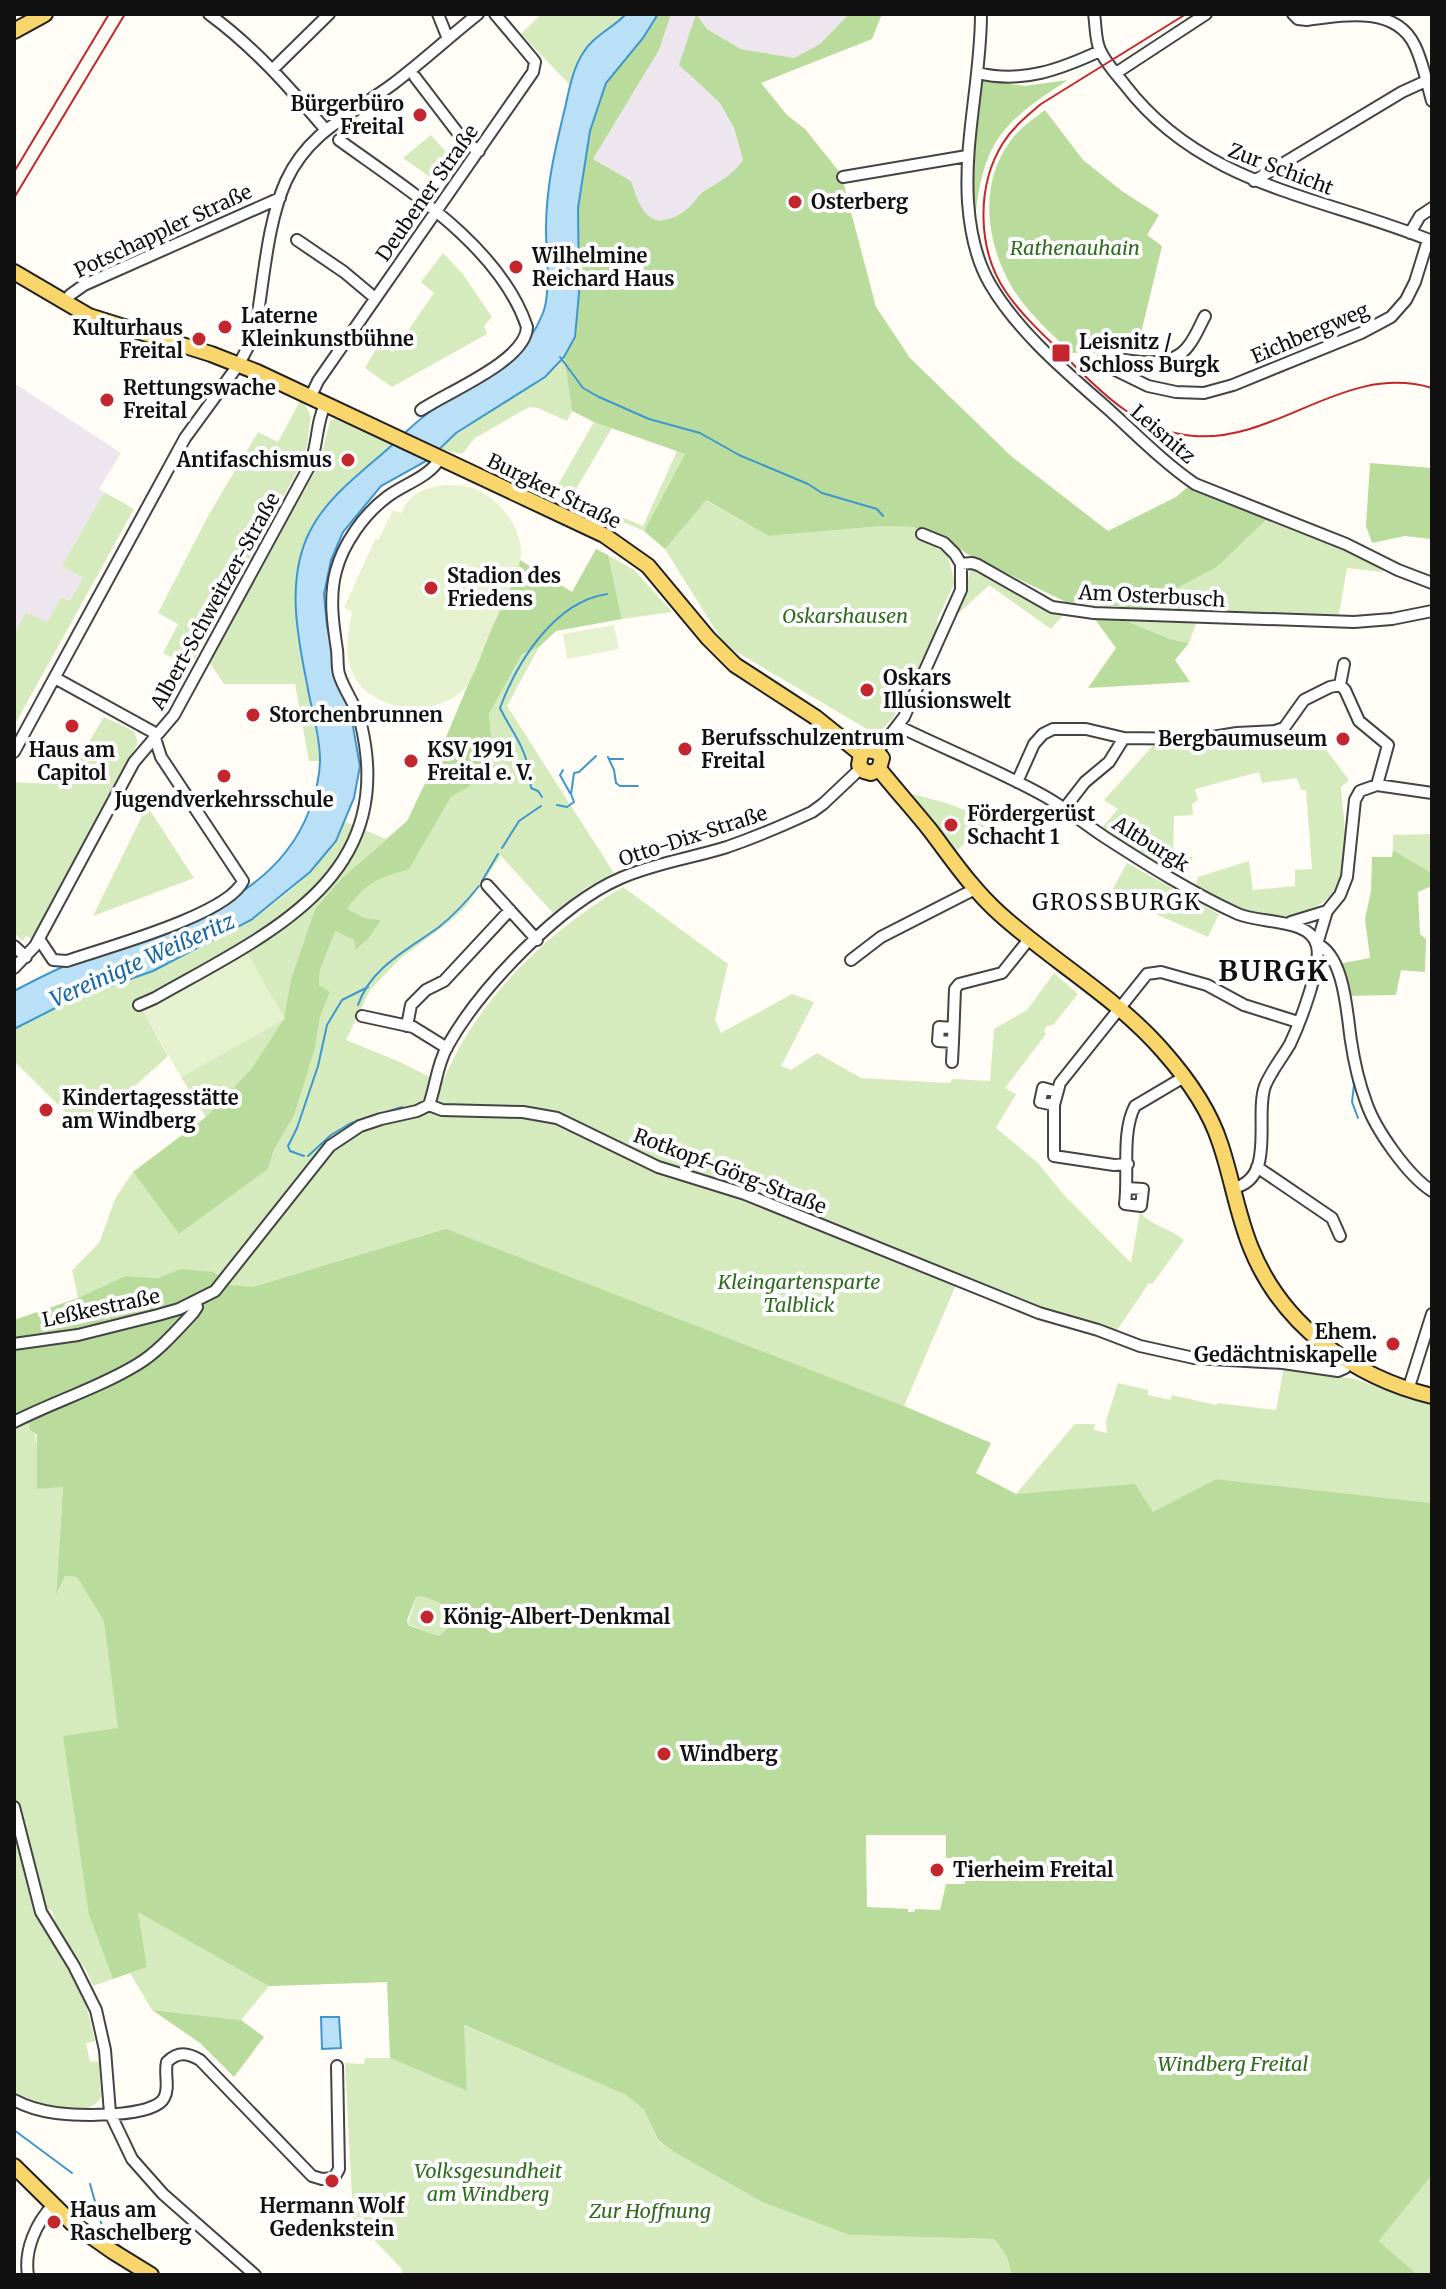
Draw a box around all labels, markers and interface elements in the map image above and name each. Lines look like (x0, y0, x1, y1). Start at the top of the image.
place label: Bürgerbüro Freital (290, 91, 404, 139)
marker: Bürgerbüro Freital (411, 106, 429, 124)
street label: Deubener Straße (370, 119, 483, 266)
street label: Zur Schicht (1225, 137, 1338, 200)
street label: Potschappler Straße (70, 178, 256, 283)
place label: Osterberg (811, 189, 909, 214)
marker: Osterberg (786, 193, 804, 211)
park label: Rathenauhain (1010, 235, 1140, 260)
place label: Wilhelmine Reichard Haus (531, 243, 675, 291)
marker: Wilhelmine Reichard Haus (507, 258, 525, 276)
street label: Eichbergweg (1247, 297, 1372, 369)
place label: Laterne Kleinkunstbühne (241, 303, 414, 351)
place label: Kulturhaus Freital (73, 315, 183, 363)
marker: Laterne Kleinkunstbühne (216, 318, 234, 336)
place label: Leisnitz / Schloss Burgk (1079, 329, 1219, 377)
marker: Kulturhaus Freital (190, 330, 208, 348)
marker: Leisnitz / Schloss Burgk (1050, 342, 1072, 364)
place label: Rettungswache Freital (123, 375, 276, 423)
marker: Rettungswache Freital (98, 391, 116, 409)
street label: Leisnitz (1126, 399, 1201, 468)
place label: Antifaschismus (176, 447, 332, 472)
street label: Burgker Straße (483, 447, 625, 534)
marker: Antifaschismus (339, 451, 357, 469)
street label: Albert-Schweitzer-Straße (144, 488, 285, 714)
place label: Stadion des Friedens (447, 563, 561, 611)
marker: Stadion des Friedens (422, 579, 440, 597)
street label: Am Osterbusch (1077, 579, 1226, 612)
park label: Oskarshausen (782, 603, 908, 628)
place label: Oskars Illusionswelt (883, 665, 1011, 713)
marker: Oskars Illusionswelt (858, 681, 876, 699)
place label: Storchenbrunnen (269, 702, 443, 727)
marker: Storchenbrunnen (244, 706, 262, 724)
marker: Haus am Capitol (63, 717, 81, 735)
place label: Berufsschulzentrum Freital (701, 725, 904, 773)
place label: Bergbaumuseum (1158, 726, 1327, 751)
marker: Bergbaumuseum (1334, 730, 1352, 748)
place label: Haus am Capitol (29, 737, 115, 785)
place label: KSV 1991 Freital e. V. (427, 737, 533, 785)
marker: Berufsschulzentrum Freital (676, 740, 694, 758)
marker: KSV 1991 Freital e. V. (402, 752, 420, 770)
marker: Jugendverkehrsschule (215, 767, 233, 785)
place label: Jugendverkehrsschule (113, 787, 334, 812)
street label: Otto-Dix-Straße (615, 800, 770, 871)
place label: Fördergerüst Schacht 1 (967, 801, 1095, 849)
street label: Altburgk (1108, 810, 1194, 877)
marker: Fördergerüst Schacht 1 (942, 816, 960, 834)
district label: GROSSBURGK (1032, 888, 1202, 916)
water label: Vereinigte Weißeritz (45, 906, 239, 1013)
district label: BURGK (1218, 953, 1330, 989)
place label: Kindertagesstätte am Windberg (62, 1085, 239, 1133)
marker: Kindertagesstätte am Windberg (37, 1101, 55, 1119)
street label: Rotkopf-Görg-Straße (630, 1122, 830, 1219)
park label: Kleingartensparte Talblick (717, 1269, 880, 1317)
street label: Leßkestraße (40, 1283, 162, 1332)
place label: Ehem. Gedächtniskapelle (1194, 1319, 1377, 1367)
marker: Ehem. Gedächtniskapelle (1384, 1335, 1402, 1353)
place label: König-Albert-Denkmal (443, 1604, 671, 1629)
marker: König-Albert-Denkmal (418, 1608, 436, 1626)
place label: Windberg (679, 1741, 778, 1766)
marker: Windberg (655, 1745, 673, 1763)
place label: Tierheim Freital (953, 1857, 1114, 1882)
marker: Tierheim Freital (928, 1861, 946, 1879)
park label: Windberg Freital (1158, 2051, 1308, 2076)
park label: Volksgesundheit am Windberg (414, 2158, 562, 2206)
marker: Hermann Wolf Gedenkstein (323, 2172, 341, 2190)
place label: Hermann Wolf Gedenkstein (260, 2193, 405, 2241)
place label: Haus am Raschelberg (70, 2197, 192, 2245)
park label: Zur Hoffnung (588, 2198, 711, 2223)
marker: Haus am Raschelberg (45, 2213, 63, 2231)

